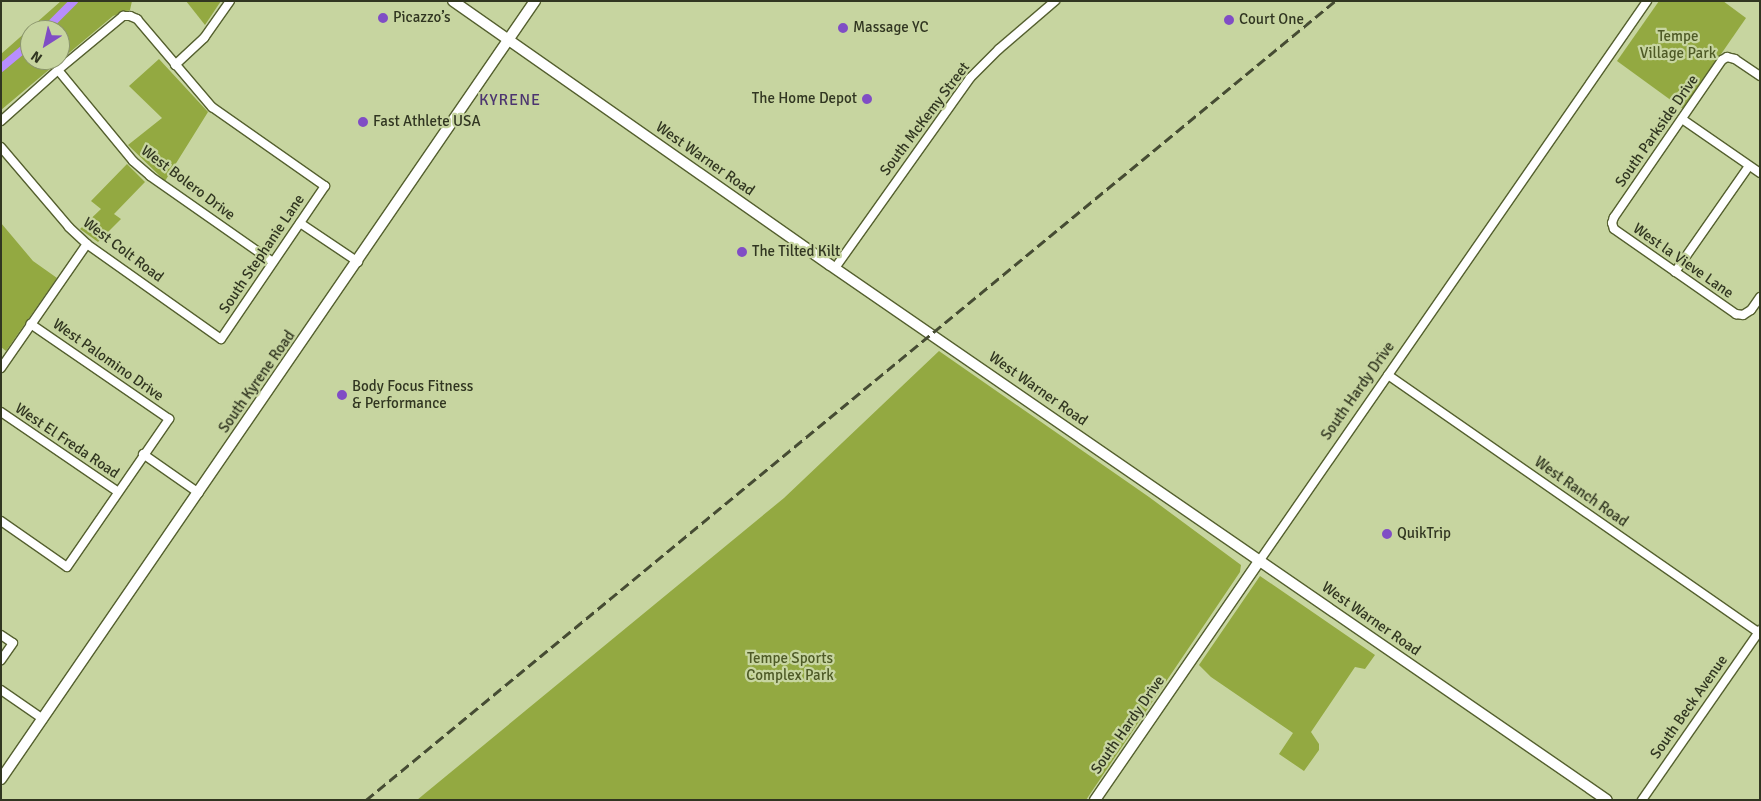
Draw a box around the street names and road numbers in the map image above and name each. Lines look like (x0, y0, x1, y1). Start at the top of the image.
street label: South McKemy Street (876, 59, 974, 179)
street label: South Parkside Drive (1612, 71, 1702, 191)
street label: West Warner Road (652, 118, 758, 200)
street label: West Bolero Drive (137, 142, 239, 224)
street label: South Stephanie Lane (215, 191, 309, 317)
street label: West Colt Road (79, 214, 167, 286)
street label: West la Vieve Lane (1629, 220, 1737, 302)
street label: West Palomino Drive (49, 315, 167, 405)
street label: South Kyrene Road (215, 327, 299, 437)
street label: South Hardy Drive (1317, 338, 1399, 444)
street label: West Warner Road (985, 348, 1091, 430)
street label: West El Freda Road (11, 399, 123, 483)
street label: West Ranch Road (1531, 453, 1631, 531)
street label: West Warner Road (1318, 578, 1424, 660)
street label: South Beck Avenue (1647, 652, 1731, 762)
street label: South Hardy Drive (1087, 672, 1169, 778)

